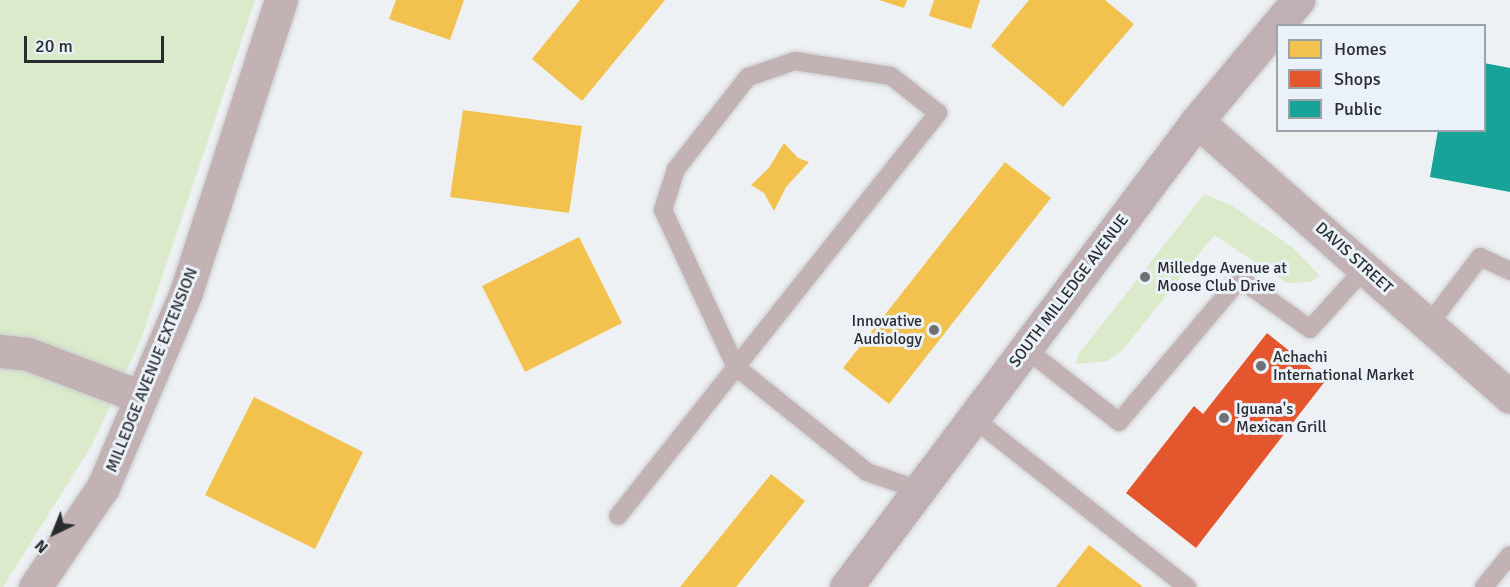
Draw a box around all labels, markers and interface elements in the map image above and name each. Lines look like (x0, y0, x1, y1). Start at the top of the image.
scale bar (27, 24, 166, 62)
legend (1276, 24, 1486, 132)
text: 20 m (35, 35, 73, 57)
text: Homes (1334, 38, 1387, 60)
text: Shops (1334, 68, 1381, 90)
text: Public (1334, 98, 1382, 120)
street label: SOUTH MILLEDGE AVENUE (1005, 211, 1133, 371)
street label: DAVIS STREET (1311, 218, 1397, 298)
place label: Milledge Avenue at Moose Club Drive (1157, 258, 1287, 296)
street label: MILLEDGE AVENUE EXTENSION (102, 265, 202, 475)
marker: Milledge Avenue at Moose Club Drive (1138, 270, 1152, 284)
place label: Innovative Audiology (852, 311, 922, 349)
marker: Innovative Audiology (927, 323, 941, 337)
place label: Achachi International Market (1273, 347, 1414, 385)
marker: Achachi International Market (1254, 359, 1268, 373)
place label: Iguana's Mexican Grill (1236, 399, 1327, 437)
marker: Iguana's Mexican Grill (1217, 411, 1231, 425)
north arrow (24, 503, 84, 563)
text: N (31, 535, 53, 557)

